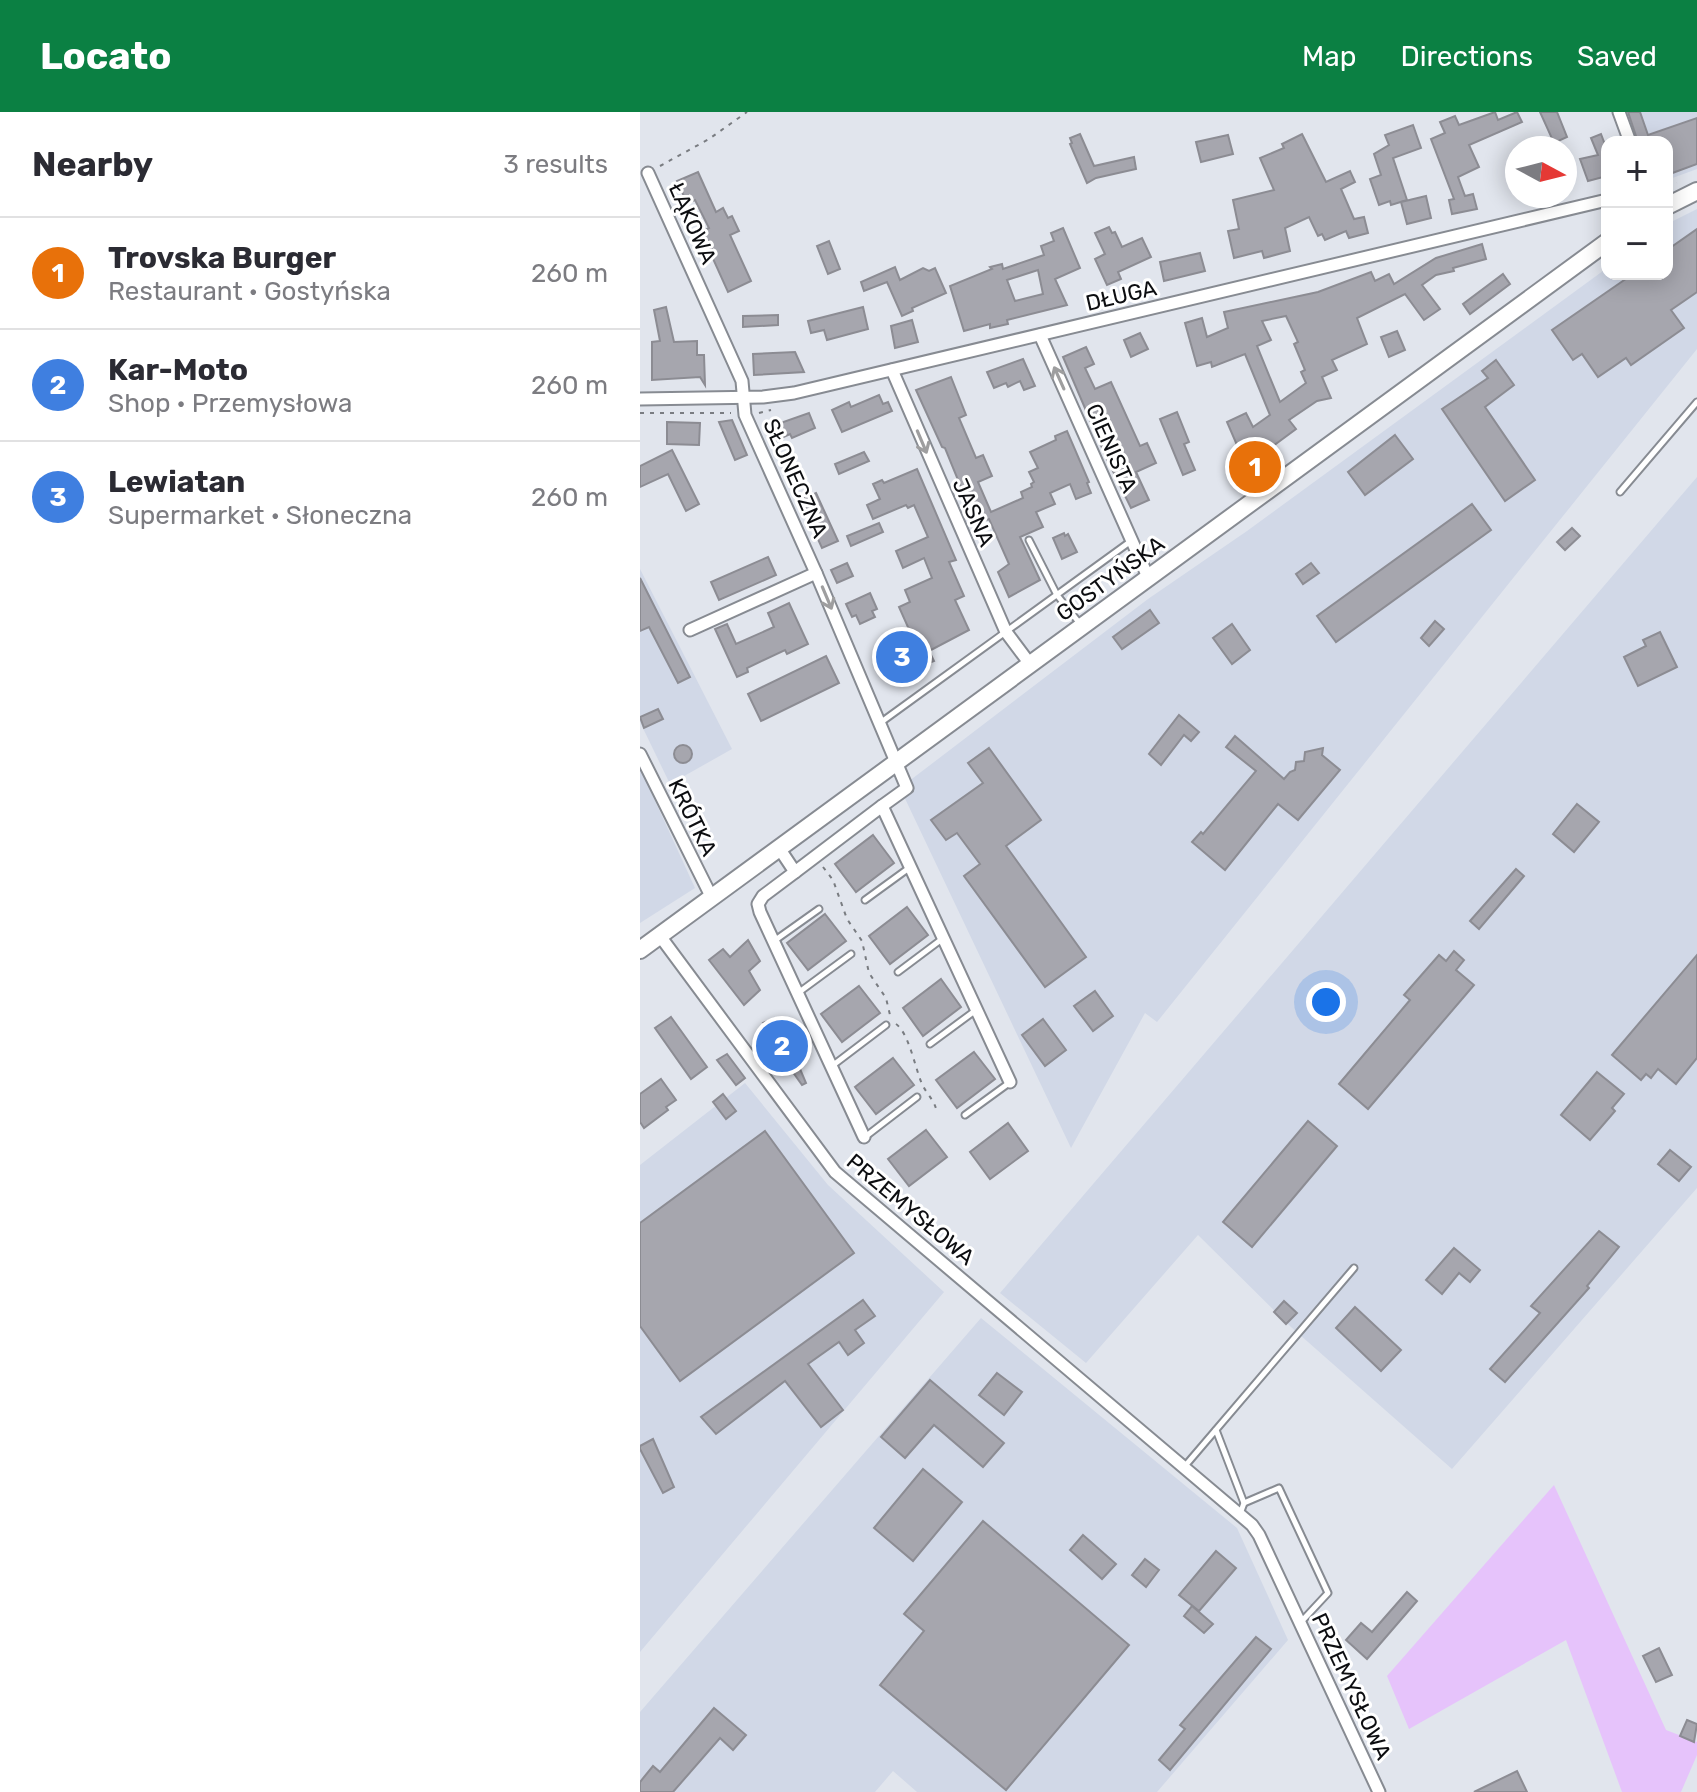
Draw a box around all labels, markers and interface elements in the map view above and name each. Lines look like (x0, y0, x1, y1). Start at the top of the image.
text: Locato (40, 33, 171, 79)
text: Map (1302, 40, 1356, 73)
text: Directions (1400, 40, 1533, 73)
text: Saved (1577, 40, 1657, 73)
north arrow (1505, 136, 1577, 208)
map controls (1601, 136, 1673, 280)
button: + (1601, 136, 1673, 208)
text: Nearby (32, 144, 153, 185)
text: 3 results (503, 149, 608, 180)
street label: ŁĄKOWA (663, 178, 723, 268)
button: − (1601, 208, 1673, 280)
text: Trovska Burger (108, 240, 336, 276)
text: 1 (52, 258, 64, 289)
text: 260 m (531, 258, 608, 289)
street label: DŁUGA (1083, 274, 1160, 317)
text: Restaurant · Gostyńska (108, 276, 391, 307)
text: Kar-Moto (108, 352, 248, 388)
one-way arrow (1051, 366, 1066, 390)
text: 2 (50, 370, 66, 401)
text: 260 m (531, 370, 608, 401)
text: Shop · Przemysłowa (108, 388, 352, 419)
street label: CIENISTA (1080, 399, 1143, 497)
street label: SŁONECZNA (757, 415, 834, 542)
one-way arrow (915, 429, 930, 454)
pin: 1 (1229, 437, 1281, 497)
text: Lewiatan (108, 464, 245, 500)
street label: JASNA (947, 474, 1001, 551)
text: 3 (49, 482, 67, 513)
text: 260 m (531, 482, 608, 513)
text: Supermarket · Słoneczna (108, 500, 412, 531)
street label: GOSTYŃSKA (1051, 530, 1170, 627)
one-way arrow (820, 585, 835, 610)
pin: 3 (876, 627, 928, 687)
street label: KRÓTKA (662, 774, 723, 861)
your location (1306, 982, 1346, 1022)
pin: 2 (756, 1016, 808, 1076)
street label: PRZEMYSŁOWA (841, 1148, 980, 1271)
street label: PRZEMYSŁOWA (1306, 1609, 1397, 1764)

